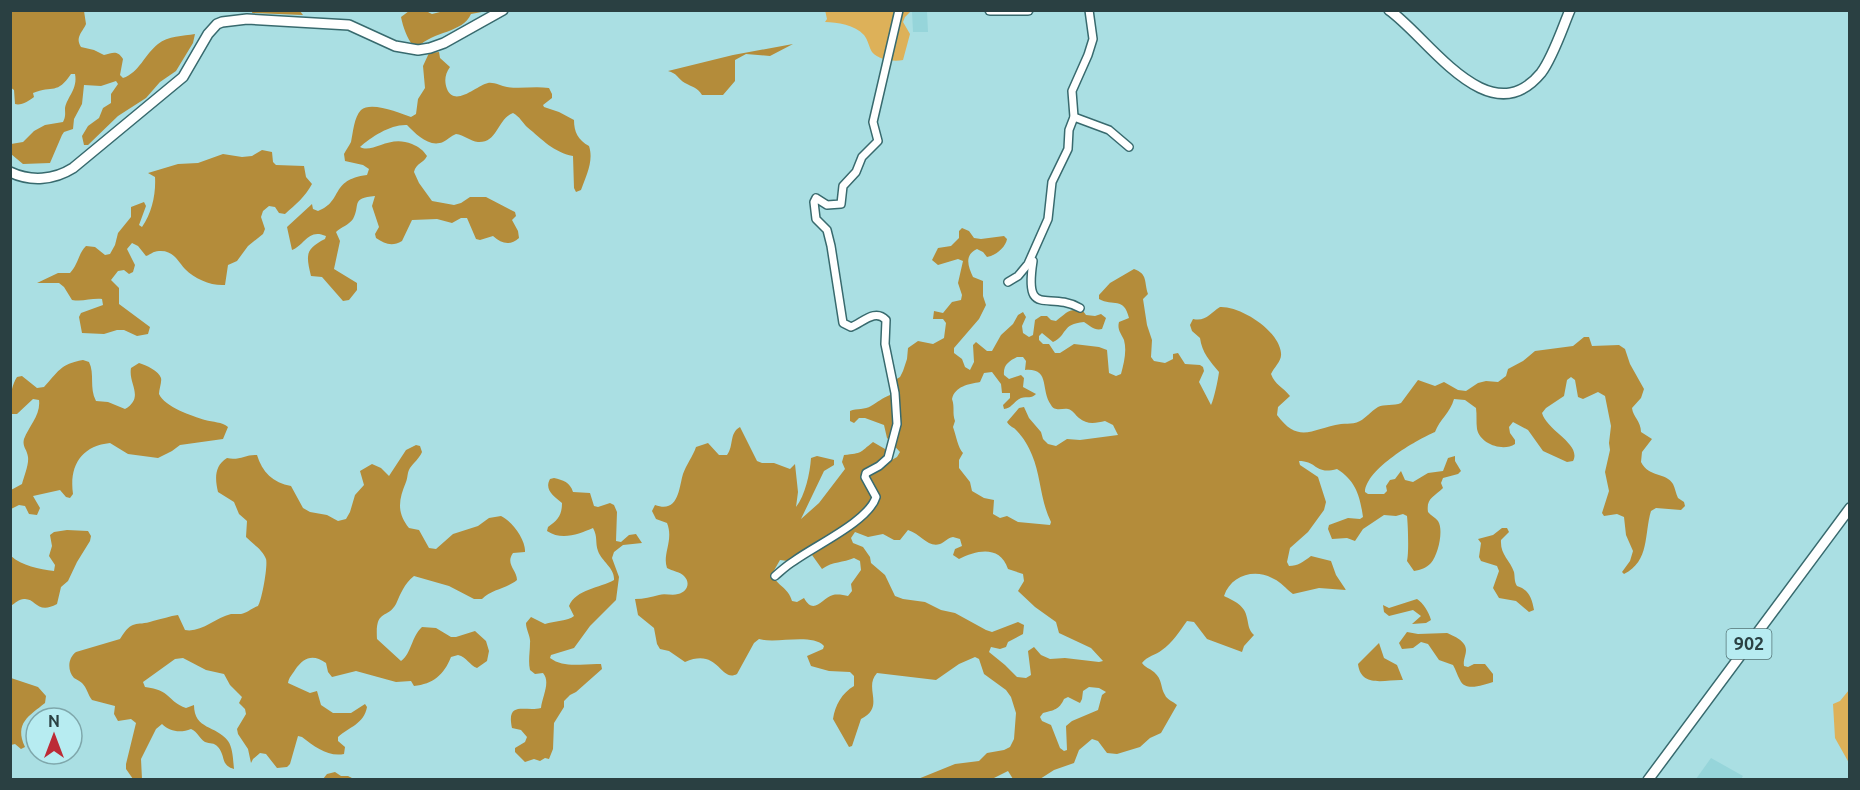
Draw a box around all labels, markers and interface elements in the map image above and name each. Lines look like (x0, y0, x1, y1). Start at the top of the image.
road number: 902 (1726, 629, 1772, 659)
north arrow (24, 706, 84, 766)
text: N (48, 712, 60, 730)

